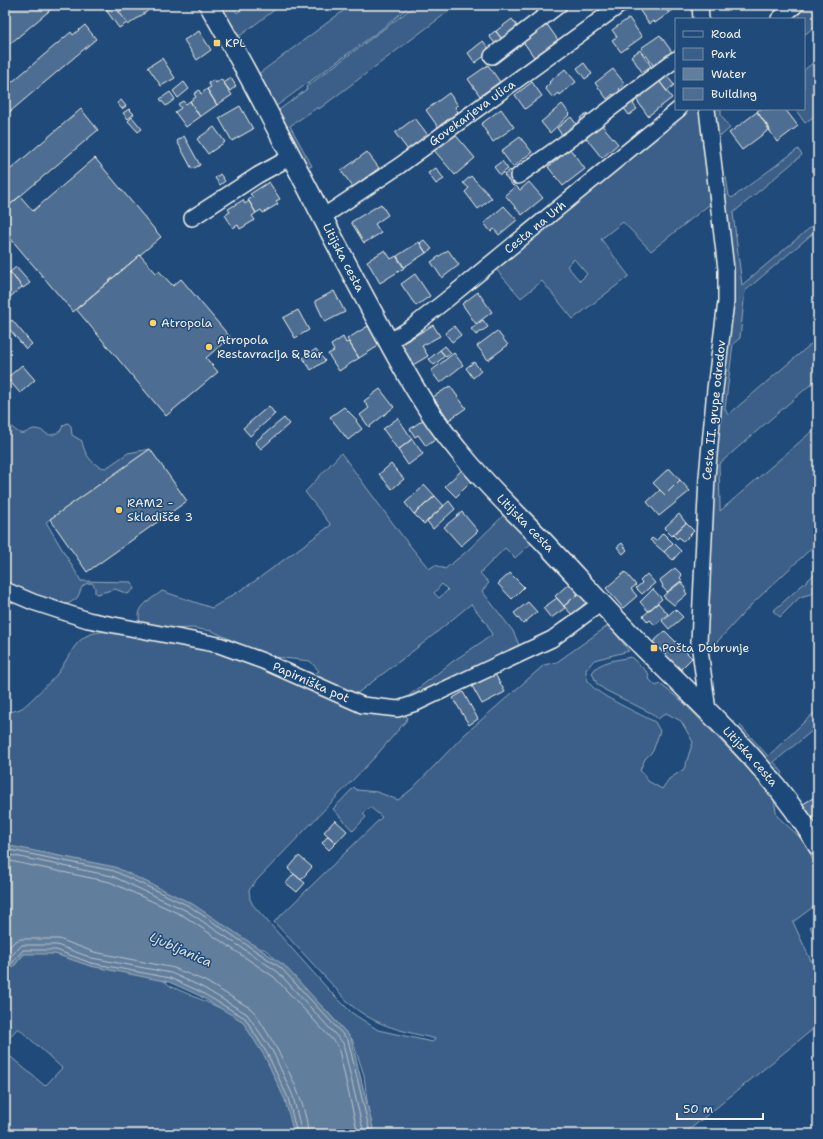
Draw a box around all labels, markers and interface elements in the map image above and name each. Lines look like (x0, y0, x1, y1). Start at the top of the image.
legend (675, 18, 805, 110)
text: Road (711, 26, 742, 42)
place label: KPL (225, 35, 246, 51)
marker: KPL (212, 38, 222, 48)
text: Park (711, 46, 737, 62)
text: Water (711, 66, 747, 82)
street label: Govekarjeva ulica (426, 76, 519, 150)
text: Building (711, 86, 757, 102)
street label: Cesta na Urh (501, 197, 569, 257)
street label: Litijska cesta (319, 220, 368, 295)
place label: Atropola (161, 315, 213, 331)
marker: Atropola (148, 318, 158, 328)
place label: Atropola Restavracija & Bar (217, 332, 324, 362)
street label: Cesta II. grupe odredov (699, 339, 729, 481)
marker: Atropola Restavracija & Bar (204, 342, 214, 352)
street label: Litijska cesta (493, 491, 558, 556)
place label: RAM2 - Skladišče 3 (127, 495, 193, 525)
marker: RAM2 - Skladišče 3 (114, 505, 124, 515)
place label: Pošta Dobrunje (662, 640, 749, 656)
marker: Pošta Dobrunje (649, 643, 659, 653)
street label: Papirniška pot (270, 658, 352, 706)
street label: Litijska cesta (719, 723, 782, 790)
water label: Ljubljanica (147, 928, 215, 971)
scale bar (677, 1095, 763, 1121)
text: 50 m (683, 1101, 713, 1117)

